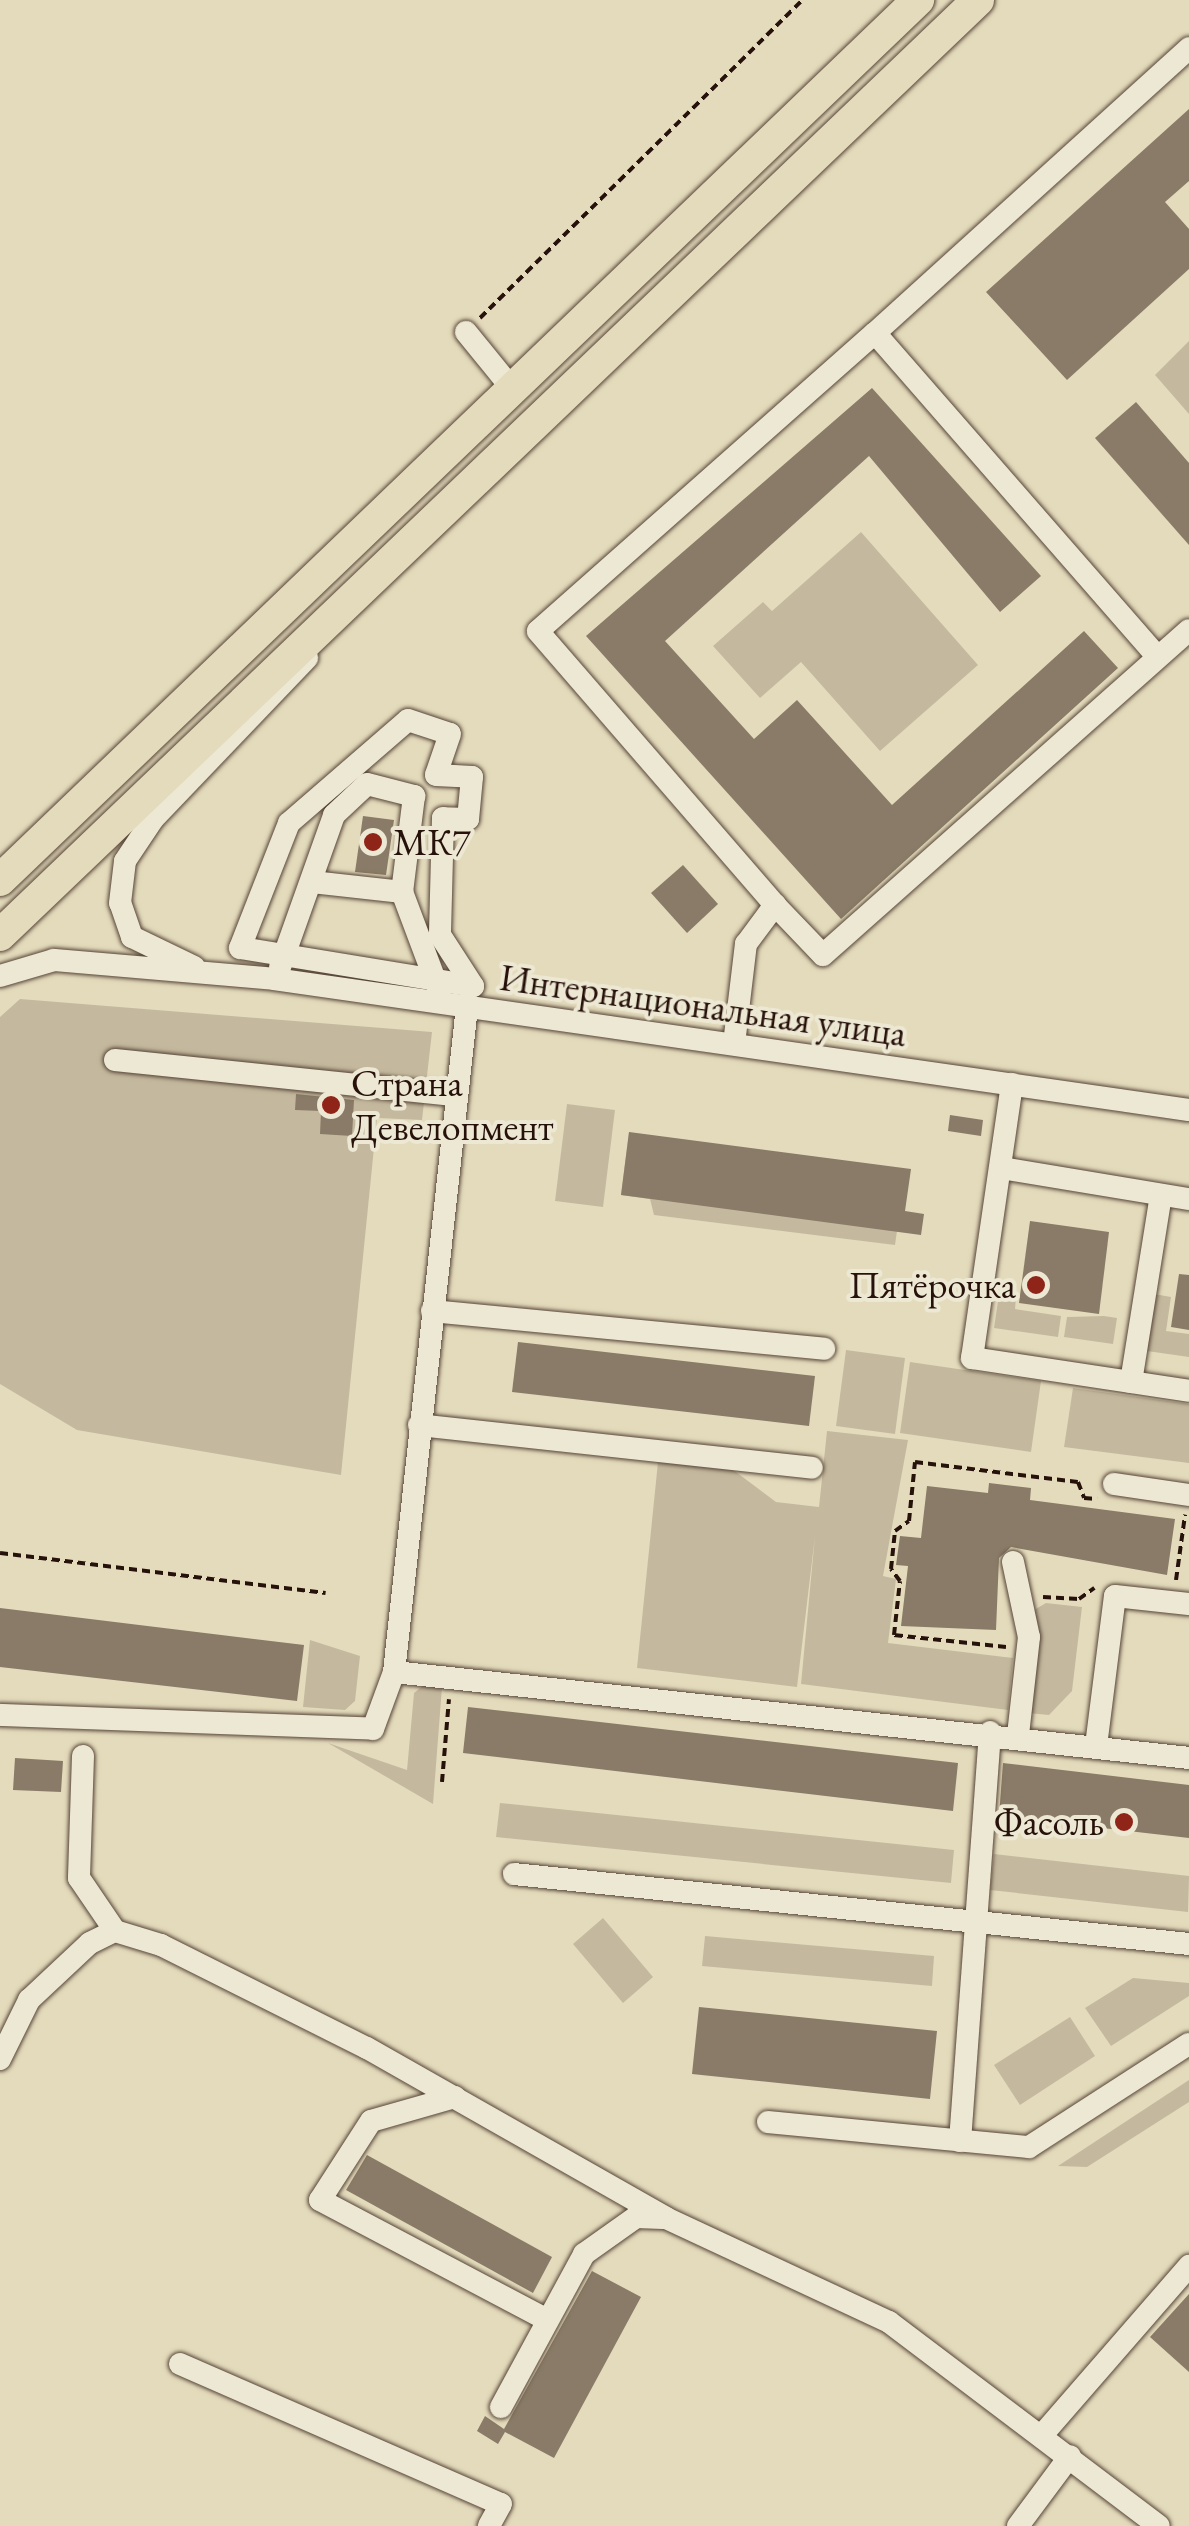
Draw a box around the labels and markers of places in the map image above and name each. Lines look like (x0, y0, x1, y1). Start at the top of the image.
place label: МК7 (393, 819, 471, 865)
marker: МК7 (362, 831, 384, 853)
place label: Страна Девелопмент (351, 1060, 554, 1150)
marker: Страна Девелопмент (320, 1094, 342, 1116)
place label: Пятёрочка (849, 1262, 1016, 1308)
marker: Пятёрочка (1025, 1274, 1047, 1296)
place label: Фасоль (994, 1799, 1104, 1845)
marker: Фасоль (1113, 1811, 1135, 1833)

